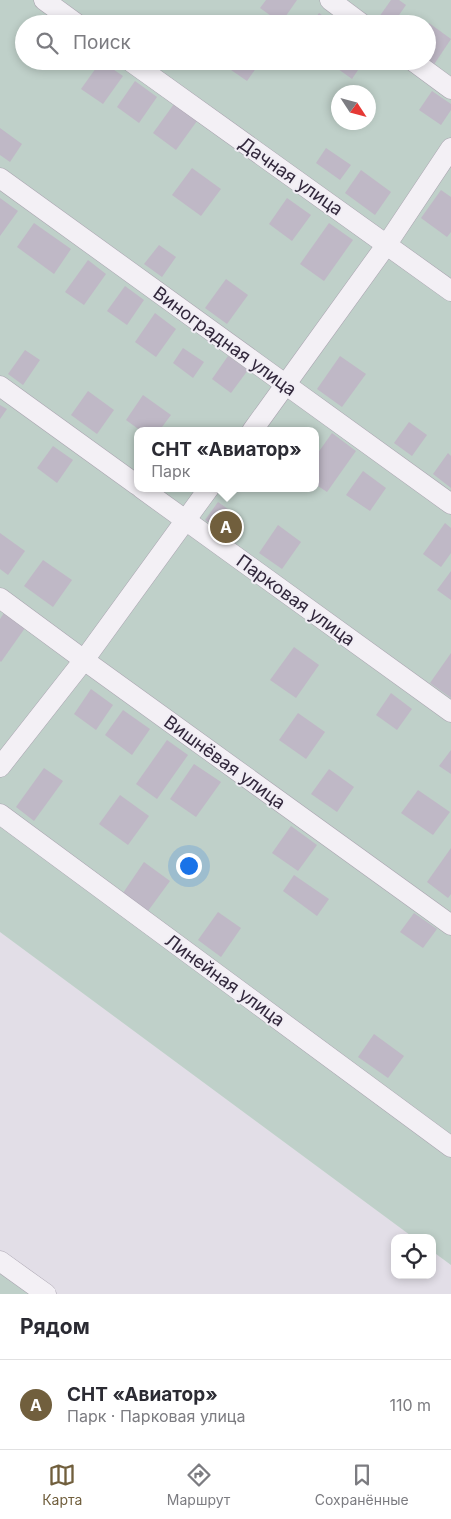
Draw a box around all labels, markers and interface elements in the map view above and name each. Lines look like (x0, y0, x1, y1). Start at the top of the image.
search box (15, 15, 436, 70)
icon: search (33, 29, 61, 57)
text: Поиск (73, 31, 131, 54)
north arrow (331, 85, 376, 130)
street label: Дачная улица (235, 132, 347, 220)
street label: Виноградная улица (149, 282, 301, 400)
popup (134, 427, 319, 492)
text: СНТ «Авиатор» (151, 438, 302, 461)
text: Парк (151, 461, 190, 481)
pin: A (210, 508, 242, 546)
street label: Парковая улица (233, 550, 359, 650)
street label: Вишнёвая улица (160, 711, 290, 813)
your location (176, 853, 202, 879)
street label: Линейная улица (161, 930, 289, 1030)
map controls (391, 1234, 436, 1279)
button: locate (391, 1234, 436, 1279)
text: Рядом (20, 1314, 90, 1339)
text: СНТ «Авиатор» (67, 1383, 218, 1406)
text: A (30, 1395, 42, 1415)
text: 110 m (389, 1395, 431, 1415)
text: Парк · Парковая улица (67, 1406, 245, 1426)
tab: Карта (42, 1461, 82, 1508)
tab: Маршрут (167, 1461, 230, 1508)
tab: Сохранённые (315, 1461, 409, 1508)

